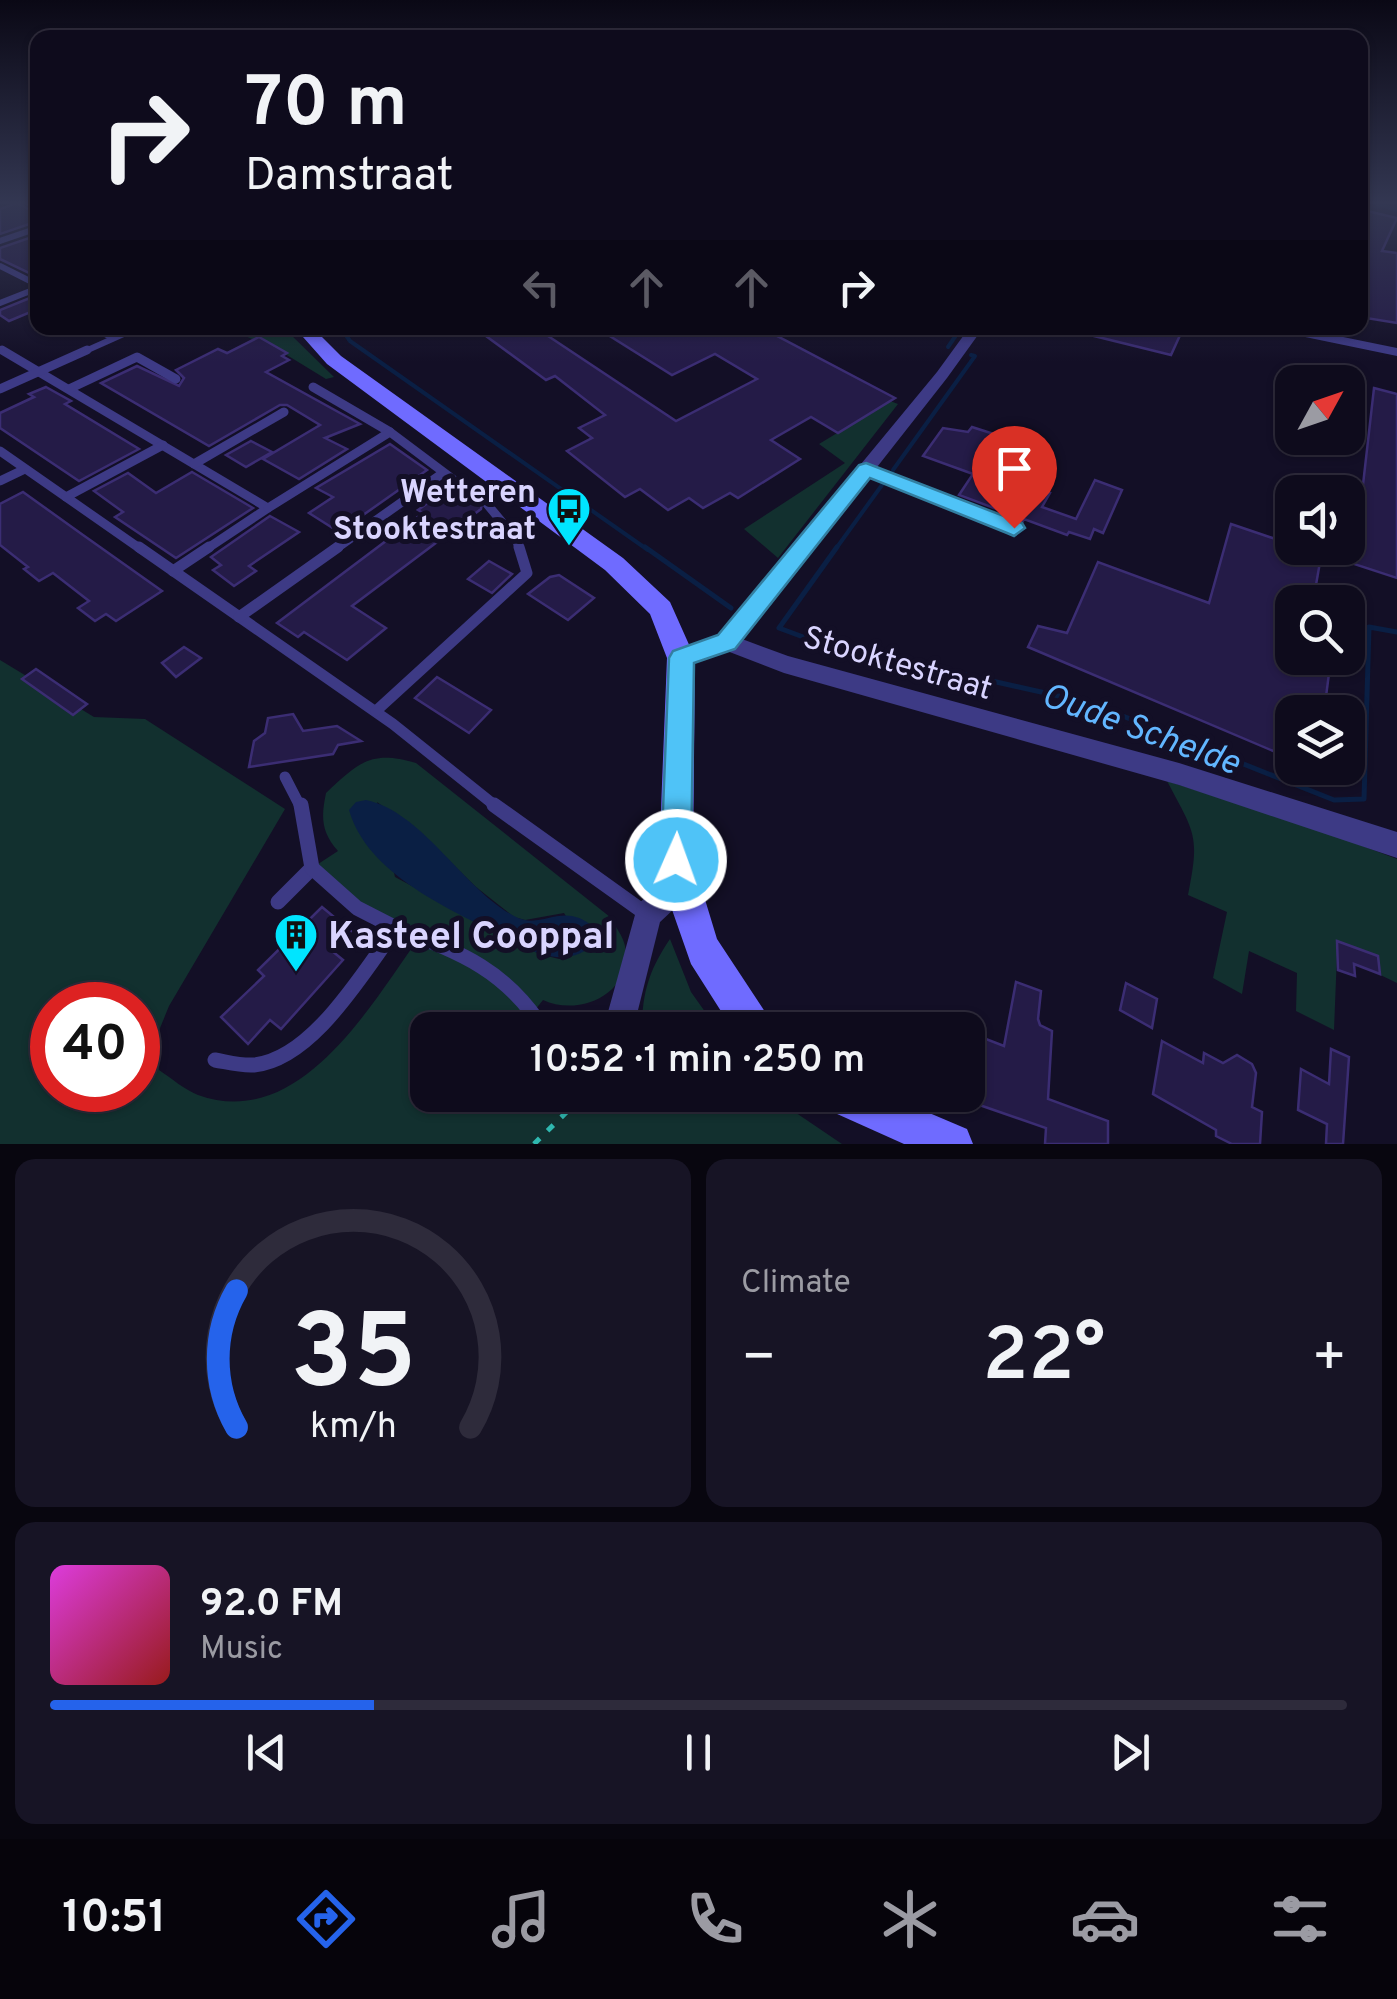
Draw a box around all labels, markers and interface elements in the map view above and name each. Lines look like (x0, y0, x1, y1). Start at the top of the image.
text: 70 m (245, 62, 408, 151)
icon: right (80, 70, 210, 200)
text: Damstraat (245, 149, 454, 206)
icon: left (514, 260, 569, 315)
icon: ahead (619, 260, 674, 315)
icon: ahead (724, 260, 779, 315)
icon: right (829, 260, 884, 315)
north arrow (1275, 365, 1365, 455)
map controls (1275, 365, 1365, 785)
pin (972, 426, 1057, 529)
icon: arrive (987, 441, 1042, 496)
place label: Wetteren Stooktestraat (333, 474, 536, 551)
button: sound (1275, 475, 1365, 565)
bus stop icon: Wetteren Stooktestraat (546, 486, 592, 547)
button: search (1275, 585, 1365, 675)
street label: Stooktestraat (798, 619, 996, 711)
water label: Oude Schelde (1035, 675, 1246, 787)
button: layers (1275, 695, 1365, 785)
position arrow (624, 808, 728, 912)
building icon: Kasteel Cooppal (273, 912, 319, 973)
place label: Kasteel Cooppal (328, 914, 615, 963)
speed limit sign: 40 (30, 982, 160, 1112)
text: 10:52 · 1 min · 250 m (530, 1037, 865, 1086)
text: Climate (741, 1264, 851, 1304)
text: 35 (290, 1293, 416, 1425)
text: 22° (983, 1312, 1105, 1407)
text: − (741, 1325, 776, 1395)
text: + (1312, 1325, 1347, 1395)
text: km/h (310, 1405, 396, 1451)
text: 92.0 FM (200, 1581, 343, 1630)
text: Music (200, 1630, 283, 1670)
icon: previous (239, 1725, 294, 1780)
icon: pause (671, 1725, 726, 1780)
icon: next (1103, 1725, 1158, 1780)
icon: directions (291, 1884, 361, 1954)
icon: music (486, 1884, 556, 1954)
icon: phone (680, 1884, 750, 1954)
icon: climate (875, 1884, 945, 1954)
icon: car (1070, 1884, 1140, 1954)
icon: filters (1265, 1884, 1335, 1954)
text: 10:51 (62, 1891, 166, 1948)

